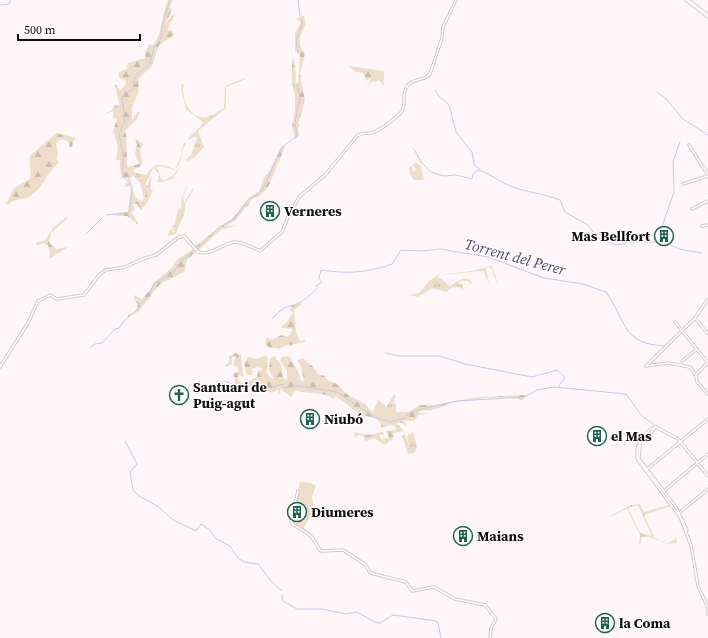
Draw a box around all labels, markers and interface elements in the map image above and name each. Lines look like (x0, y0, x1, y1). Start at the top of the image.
scale bar (18, 16, 140, 42)
text: 500 m (24, 22, 56, 38)
building icon: Verneres (259, 200, 281, 222)
place label: Verneres (284, 201, 342, 221)
building icon: Mas Bellfort (653, 225, 675, 247)
place label: Mas Bellfort (571, 226, 651, 246)
water label: Torrent del Perer (462, 233, 569, 280)
place label: Santuari de Puig-agut (193, 377, 267, 413)
church icon: Santuari de Puig-agut (168, 384, 190, 406)
building icon: Niubó (299, 408, 321, 430)
place label: Niubó (324, 409, 363, 429)
building icon: el Mas (586, 425, 608, 447)
place label: el Mas (611, 426, 652, 446)
building icon: Diumeres (286, 501, 308, 523)
place label: Diumeres (311, 502, 374, 522)
building icon: Maians (452, 525, 474, 547)
place label: Maians (477, 526, 524, 546)
building icon: la Coma (594, 612, 616, 634)
place label: la Coma (619, 613, 671, 633)

